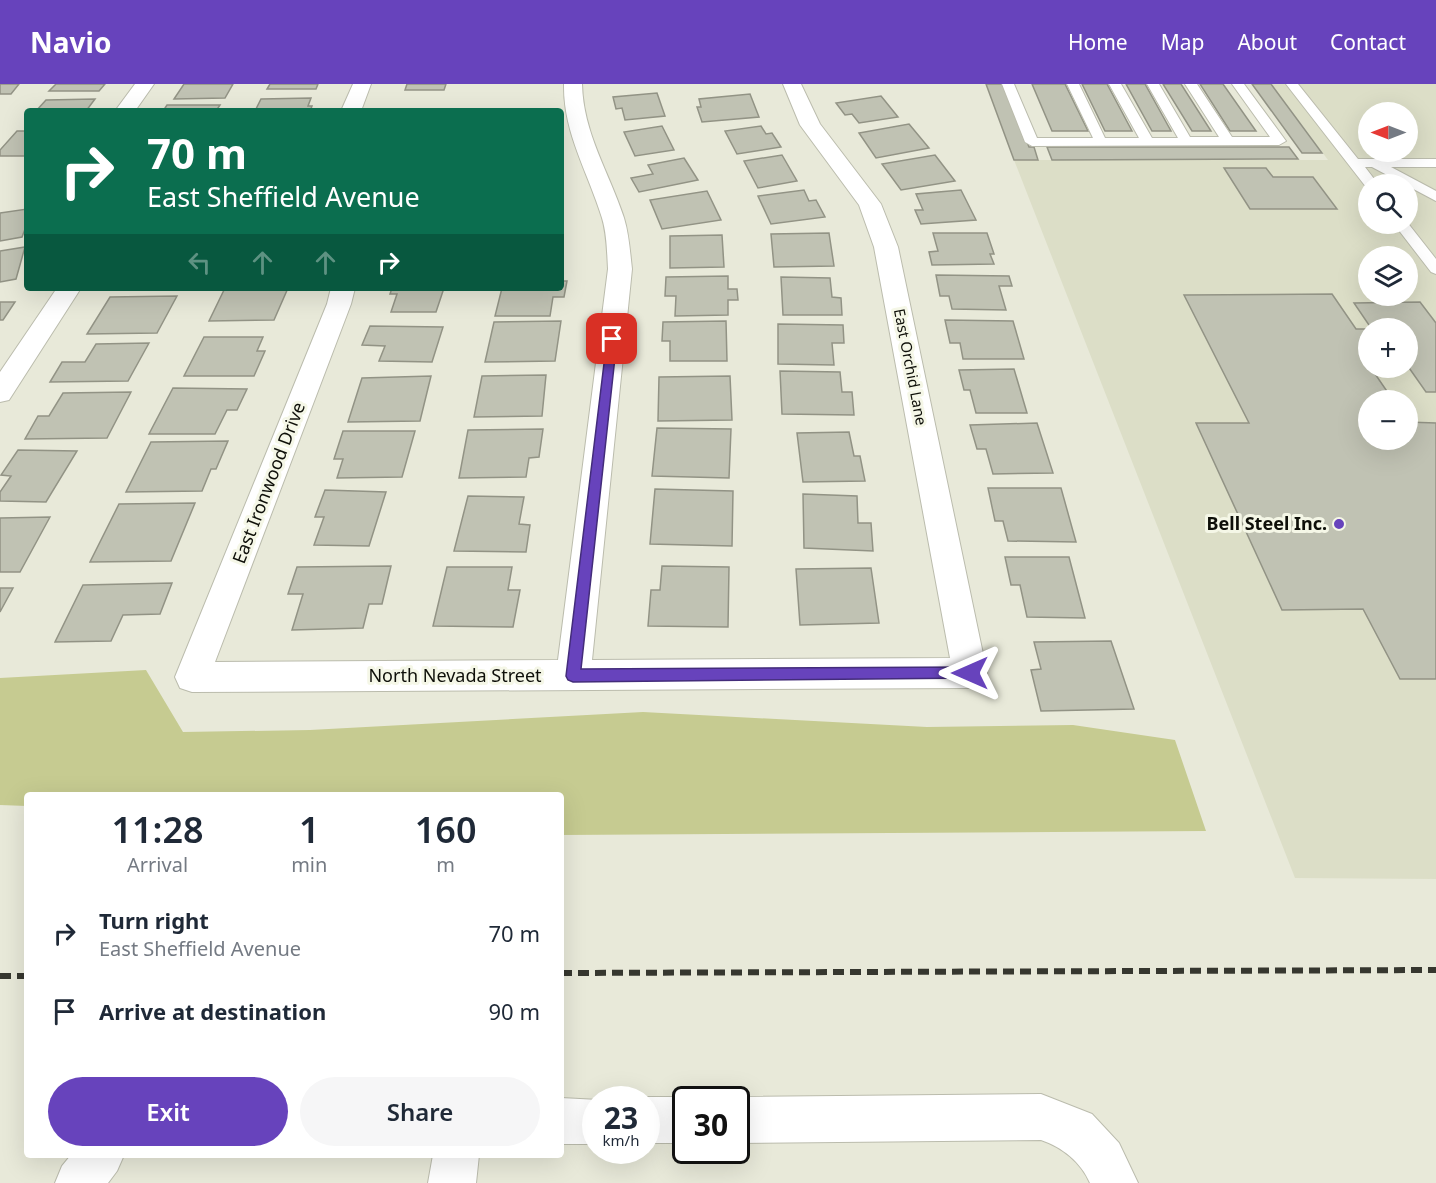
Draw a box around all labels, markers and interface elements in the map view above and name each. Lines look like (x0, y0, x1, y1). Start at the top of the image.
text: Navio (30, 23, 111, 61)
text: Home (1068, 28, 1128, 56)
text: Map (1161, 28, 1204, 56)
text: About (1237, 28, 1297, 56)
text: Contact (1330, 28, 1406, 56)
north arrow (1358, 102, 1418, 162)
map controls (1358, 102, 1418, 450)
text: 70 m (147, 124, 247, 181)
icon: right (48, 132, 126, 210)
button: search (1358, 174, 1418, 234)
text: East Sheffield Avenue (147, 178, 420, 215)
icon: left (183, 246, 216, 279)
icon: ahead (246, 246, 279, 279)
icon: ahead (309, 246, 342, 279)
icon: right (372, 246, 405, 279)
button: layers (1358, 246, 1418, 306)
street label: East Orchid Lane (890, 307, 932, 427)
pin (586, 313, 637, 364)
button: + (1358, 318, 1418, 378)
icon: arrive (595, 322, 628, 355)
button: − (1358, 390, 1418, 450)
street label: East Ironwood Drive (226, 398, 310, 567)
place label: Bell Steel Inc. (1207, 511, 1327, 535)
marker: Bell Steel Inc. (1332, 517, 1346, 531)
position arrow (938, 641, 1002, 705)
street label: North Nevada Street (368, 663, 542, 687)
text: 11:28 (111, 805, 204, 854)
text: 1 (299, 805, 320, 854)
text: 160 (415, 805, 477, 854)
text: Arrival (127, 851, 188, 878)
text: min (291, 851, 327, 878)
text: m (436, 851, 455, 878)
text: Turn right (99, 905, 209, 935)
icon: right (48, 917, 81, 950)
text: 70 m (489, 918, 540, 948)
text: East Sheffield Avenue (99, 935, 301, 962)
icon: arrive (48, 995, 81, 1028)
text: Arrive at destination (99, 996, 326, 1026)
text: 90 m (489, 996, 540, 1026)
button: Exit (48, 1077, 288, 1146)
button: Share (300, 1077, 540, 1146)
speed limit sign: 30 (672, 1086, 750, 1164)
text: 23 (604, 1097, 638, 1138)
text: km/h (603, 1130, 639, 1150)

